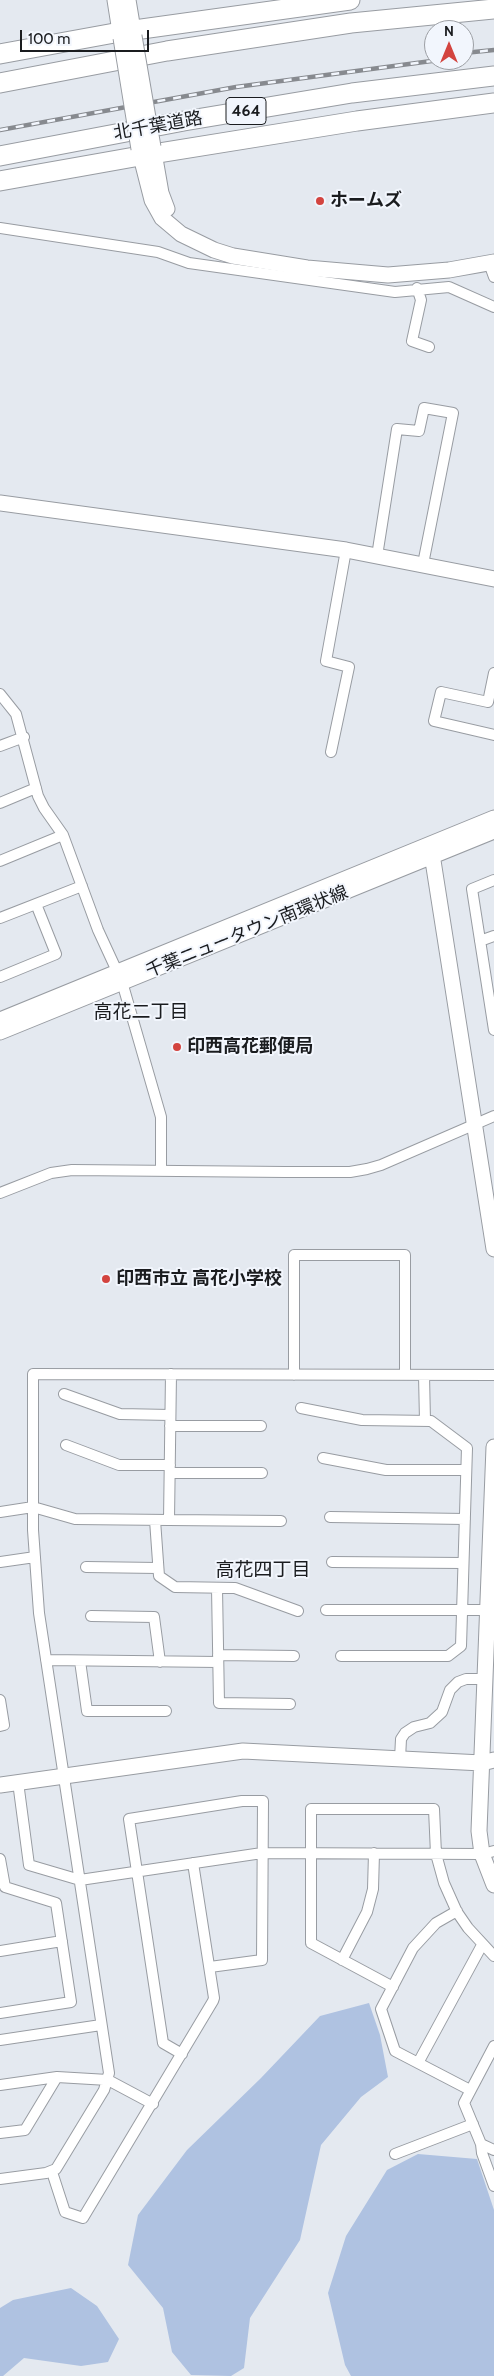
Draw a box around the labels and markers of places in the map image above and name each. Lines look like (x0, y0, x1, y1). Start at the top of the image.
place label: ホームズ (330, 190, 402, 212)
marker: ホームズ (314, 195, 326, 207)
place label: 印西高花郵便局 (187, 1036, 313, 1058)
marker: 印西高花郵便局 (171, 1041, 183, 1053)
place label: 印西市立 高花小学校 (116, 1268, 282, 1290)
marker: 印西市立 高花小学校 (100, 1273, 112, 1285)

